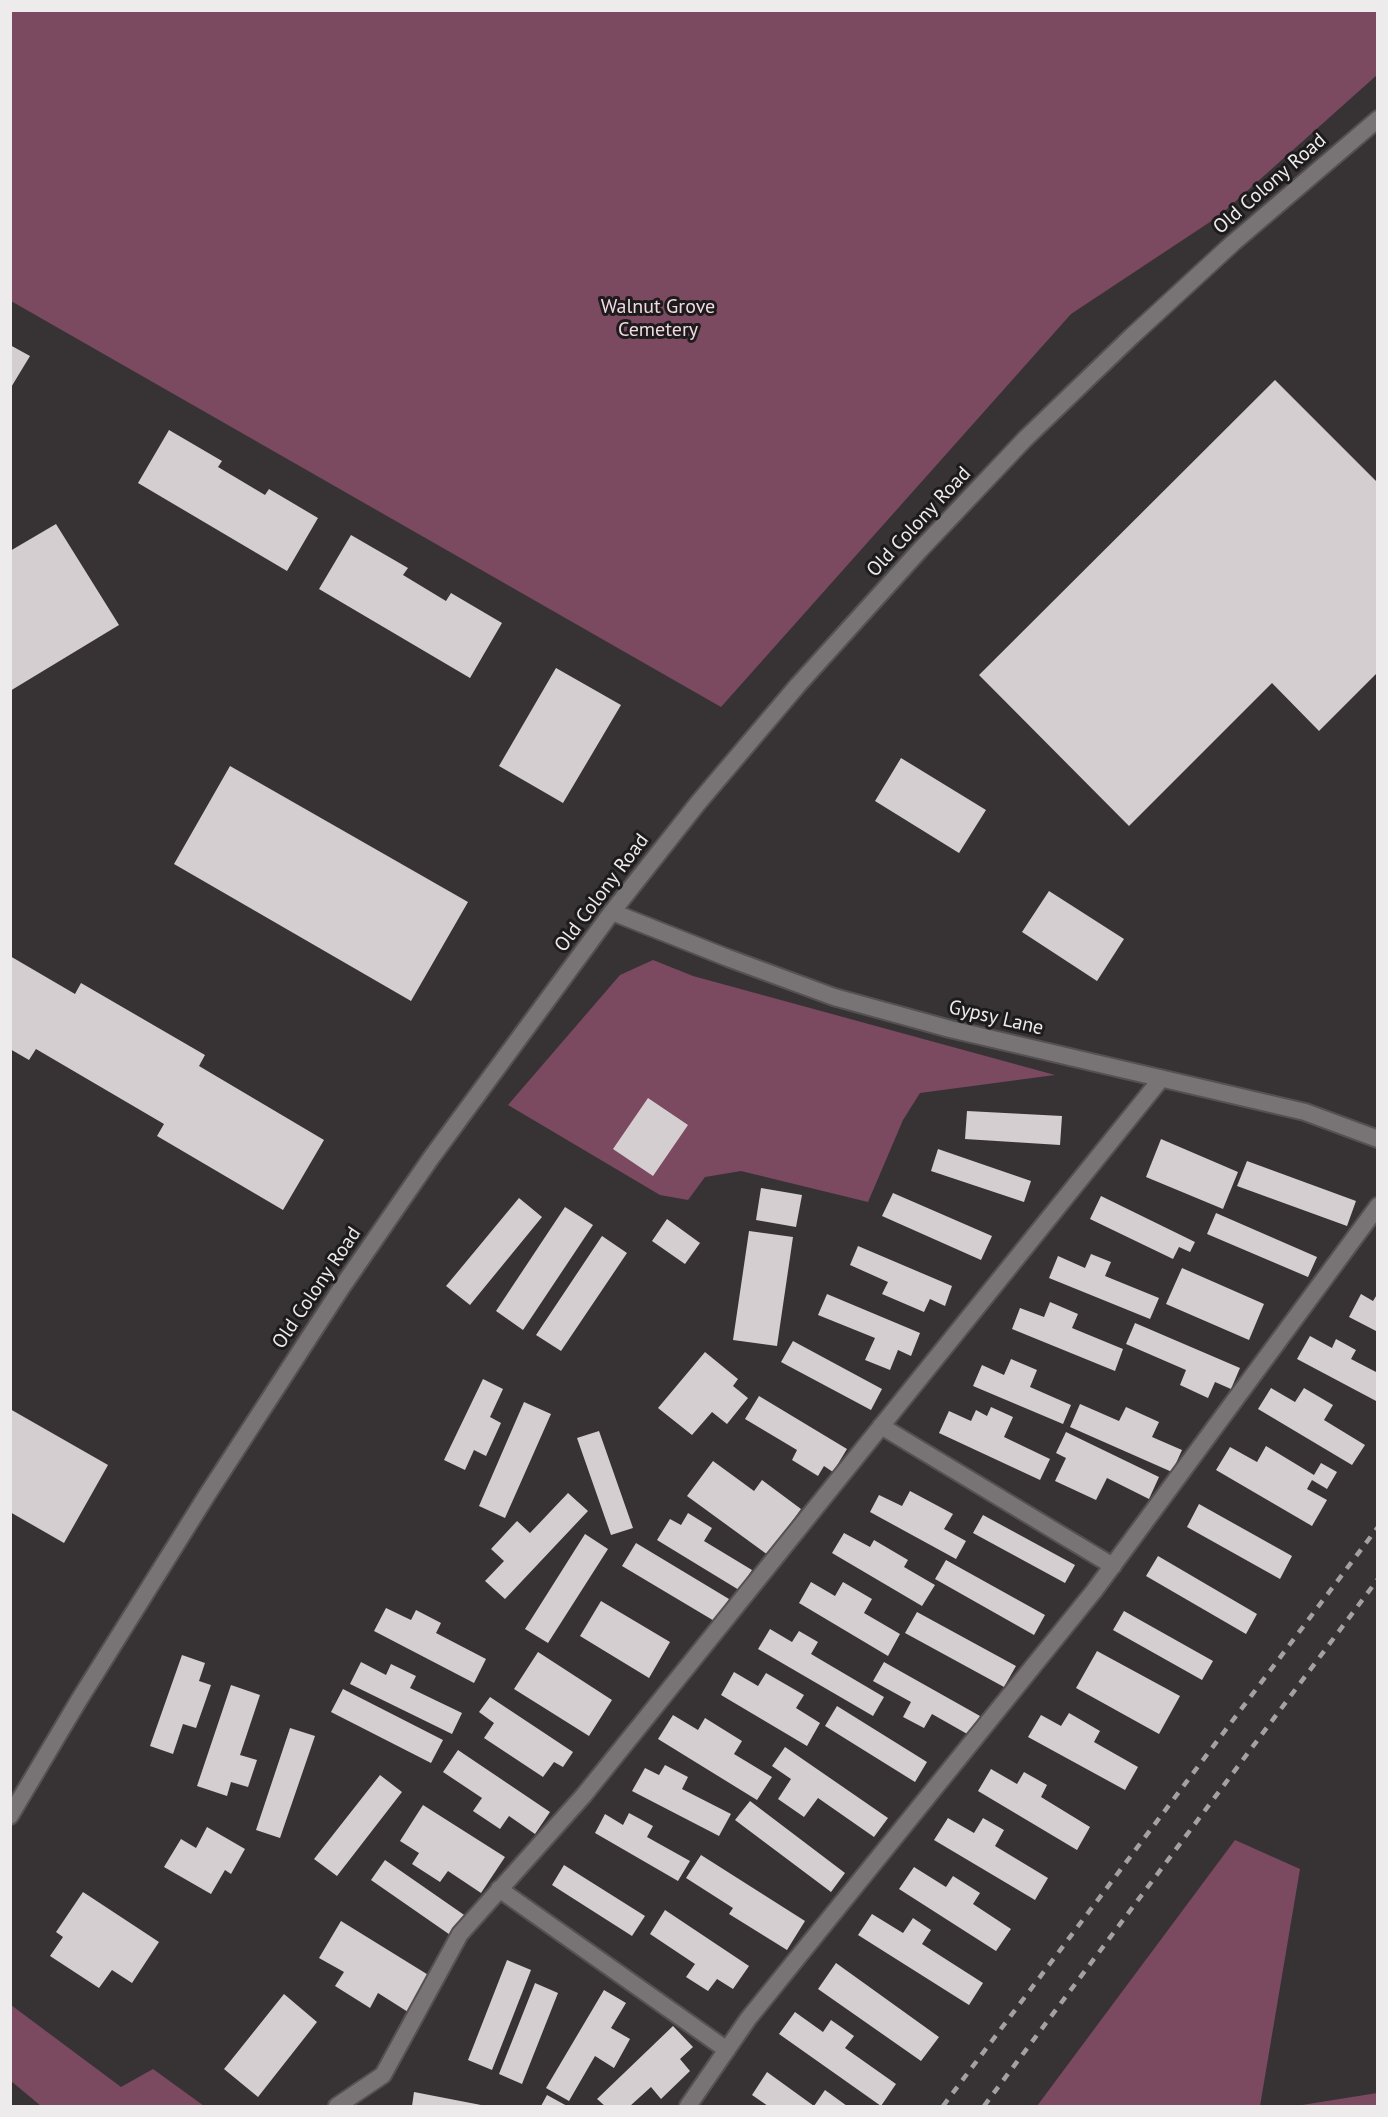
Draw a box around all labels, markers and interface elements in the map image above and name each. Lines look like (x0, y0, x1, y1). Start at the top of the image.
street label: Old Colony Road (1209, 129, 1331, 239)
park label: Walnut Grove Cemetery (601, 295, 715, 342)
street label: Old Colony Road (862, 462, 976, 582)
street label: Old Colony Road (550, 829, 654, 957)
street label: Gypsy Lane (946, 995, 1046, 1041)
street label: Old Colony Road (267, 1223, 367, 1353)

